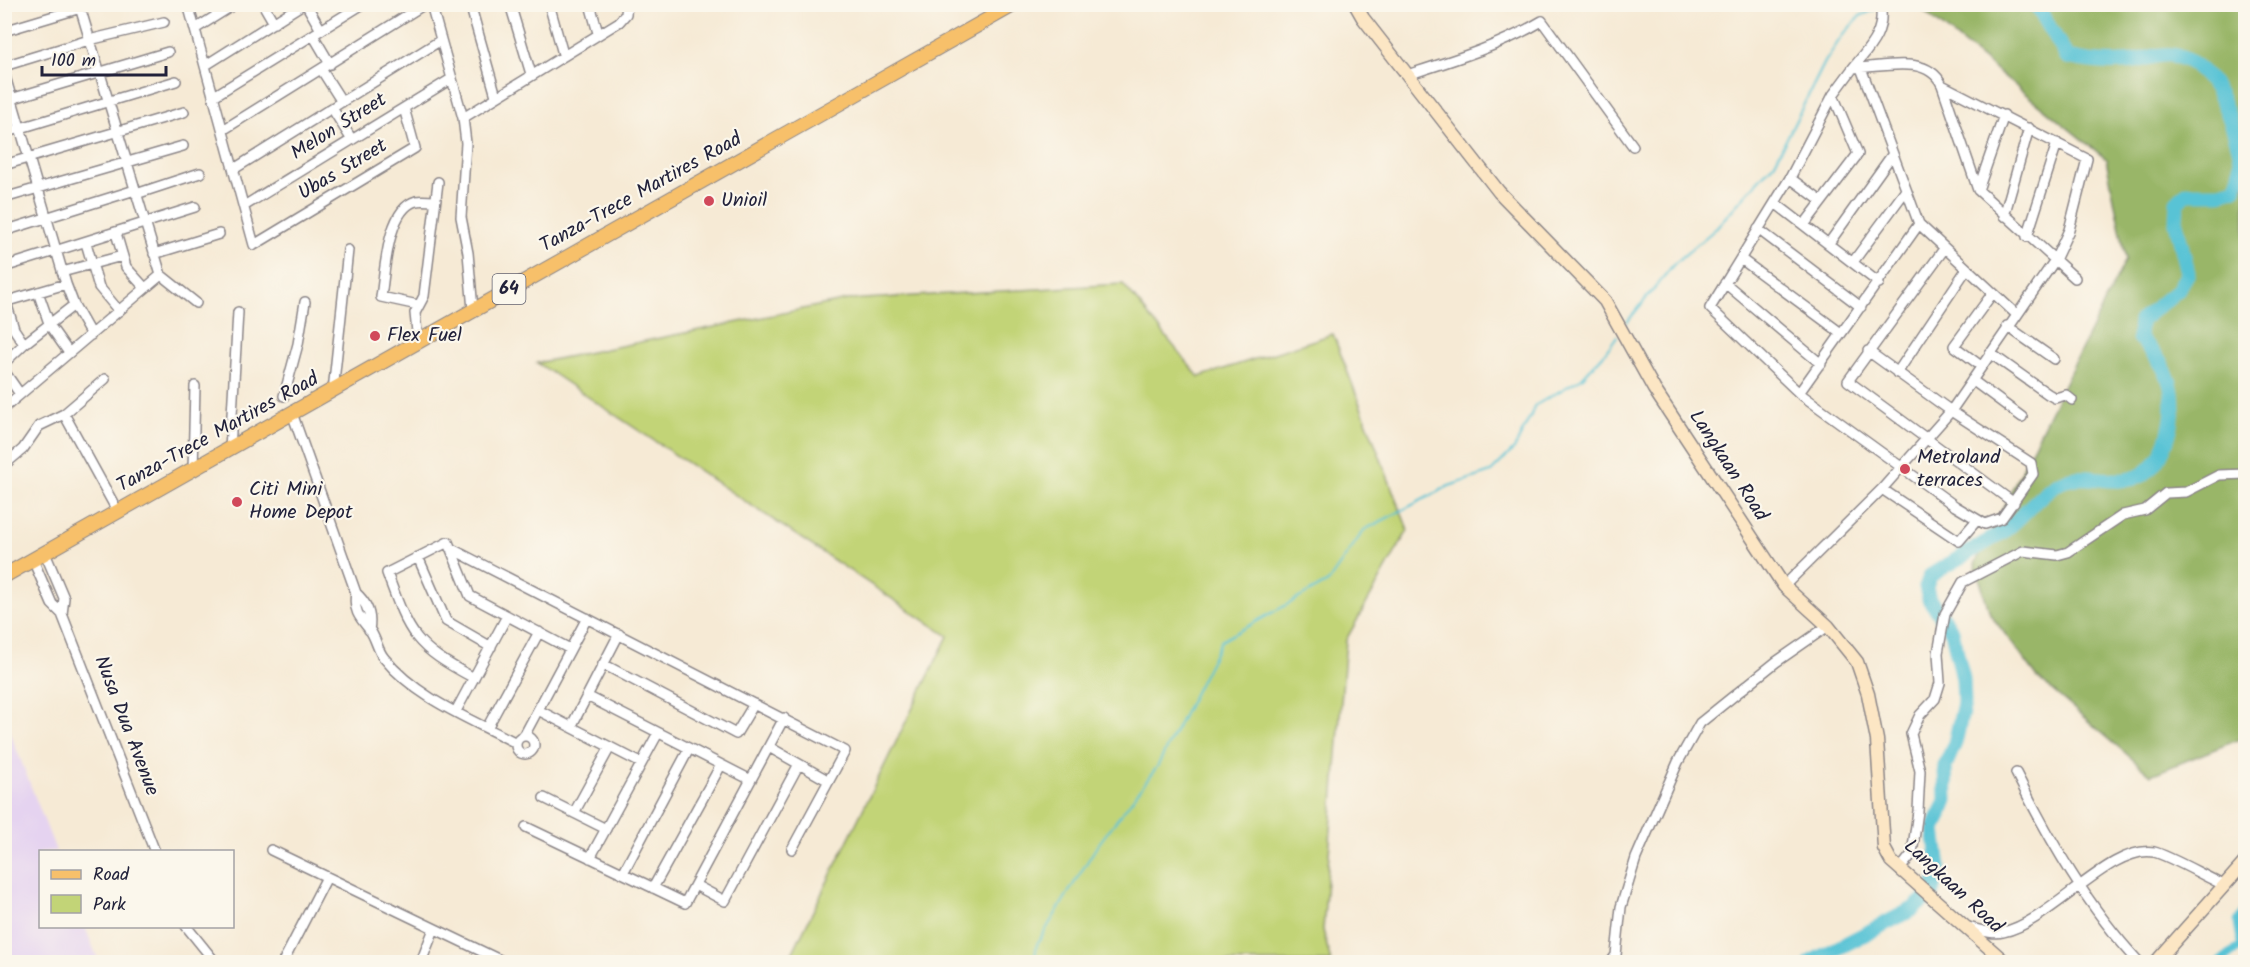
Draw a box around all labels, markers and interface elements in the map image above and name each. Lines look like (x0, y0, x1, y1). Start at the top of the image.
scale bar (42, 39, 166, 77)
text: 100 m (51, 47, 96, 76)
street label: Melon Street (285, 85, 394, 169)
street label: Tanza-Trece Martires Road (534, 124, 749, 262)
street label: Ubas Street (292, 131, 394, 209)
place label: Unioil (721, 185, 767, 217)
marker: Unioil (702, 194, 716, 208)
road number: 64 (492, 274, 526, 304)
place label: Flex Fuel (387, 320, 462, 352)
marker: Flex Fuel (368, 329, 382, 343)
street label: Tanza-Trece Martires Road (111, 364, 326, 502)
street label: Langkaan Road (1680, 404, 1777, 529)
place label: Metroland terraces (1917, 442, 2001, 497)
marker: Metroland terraces (1898, 462, 1912, 476)
place label: Citi Mini Home Depot (249, 474, 353, 529)
marker: Citi Mini Home Depot (230, 495, 244, 509)
street label: Nusa Dua Avenue (85, 651, 167, 801)
street label: Langkaan Road (1896, 832, 2011, 943)
legend (39, 850, 234, 928)
text: Road (93, 861, 130, 890)
text: Park (93, 891, 126, 920)

